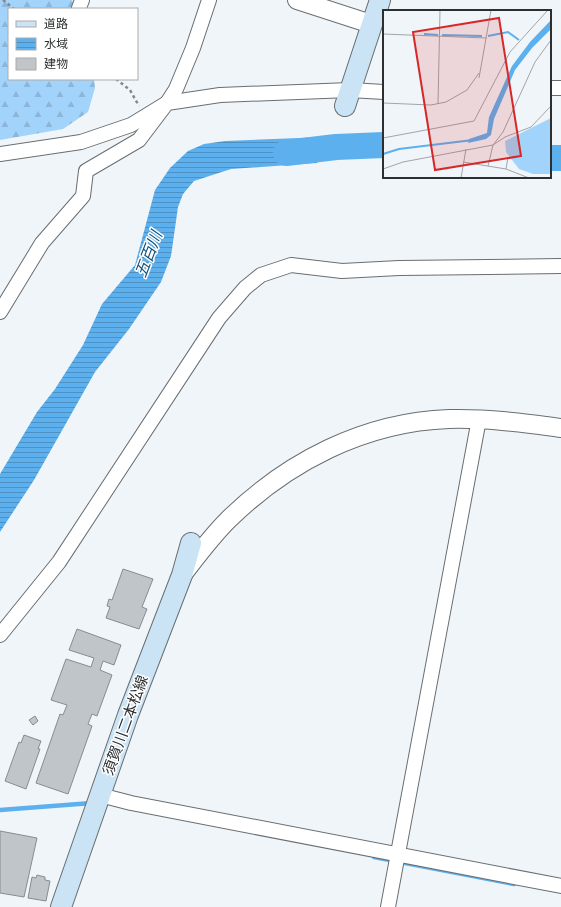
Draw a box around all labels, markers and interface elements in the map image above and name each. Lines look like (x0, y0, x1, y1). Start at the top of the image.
legend (8, 8, 138, 80)
inset map (383, 10, 551, 178)
text: 道路 (44, 16, 68, 31)
text: 水域 (44, 36, 68, 51)
text: 建物 (44, 56, 68, 71)
water label: 五百川 (130, 226, 167, 280)
street label: 須賀川二本松線 (98, 672, 152, 778)

